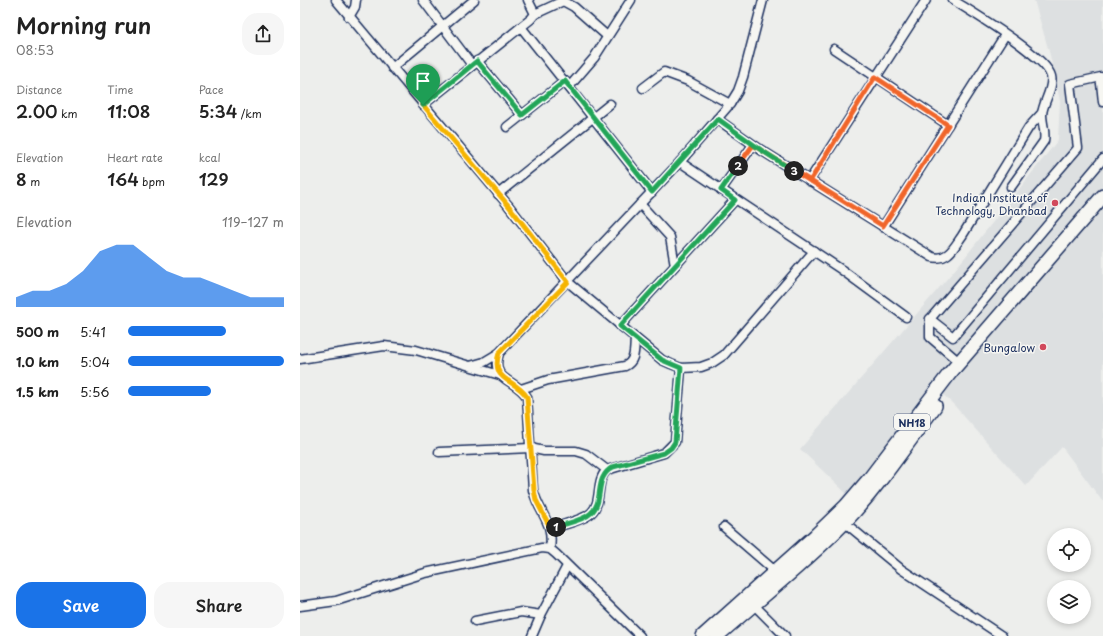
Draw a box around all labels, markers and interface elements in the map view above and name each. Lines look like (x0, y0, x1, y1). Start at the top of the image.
text: Morning run (16, 8, 151, 41)
button: share (242, 13, 284, 55)
text: 08:53 (16, 40, 54, 59)
pin (406, 64, 440, 105)
icon: arrive (412, 70, 434, 92)
text: Distance (16, 81, 62, 98)
text: Time (107, 81, 133, 98)
text: Pace (199, 81, 223, 98)
text: 2.00 (16, 98, 58, 124)
text: 11:08 (107, 98, 150, 124)
text: 5:34 (199, 98, 237, 124)
text: km (58, 105, 78, 122)
text: /km (237, 105, 262, 122)
text: Elevation (16, 149, 63, 166)
text: Heart rate (107, 149, 163, 166)
text: kcal (199, 149, 221, 166)
pin: 2 (728, 156, 748, 176)
text: 2 (734, 157, 742, 174)
pin: 3 (784, 161, 804, 181)
text: 3 (790, 162, 798, 179)
text: 8 (16, 166, 27, 192)
text: 164 (107, 166, 139, 192)
text: 129 (199, 166, 229, 192)
text: m (27, 173, 40, 190)
text: bpm (139, 173, 165, 190)
place label: Indian Institute of Technology, Dhanbad (935, 189, 1049, 219)
marker: Indian Institute of Technology, Dhanbad (1050, 198, 1060, 208)
text: Elevation (16, 212, 72, 231)
text: 119–127 m (222, 212, 284, 231)
text: 500 m (16, 322, 59, 341)
text: 5:41 (80, 322, 106, 341)
place label: Bungalow (984, 339, 1035, 356)
marker: Bungalow (1038, 342, 1048, 352)
text: 1.0 km (16, 352, 59, 371)
text: 5:04 (80, 352, 110, 371)
text: 1.5 km (16, 382, 59, 401)
text: 5:56 (80, 382, 109, 401)
road number: NH18 (894, 414, 930, 430)
pin: 1 (546, 517, 566, 537)
text: 1 (553, 518, 559, 535)
map controls (1047, 528, 1091, 624)
button: locate (1047, 528, 1091, 572)
button: layers (1047, 580, 1091, 624)
button: Save (16, 582, 146, 628)
button: Share (154, 582, 284, 628)

